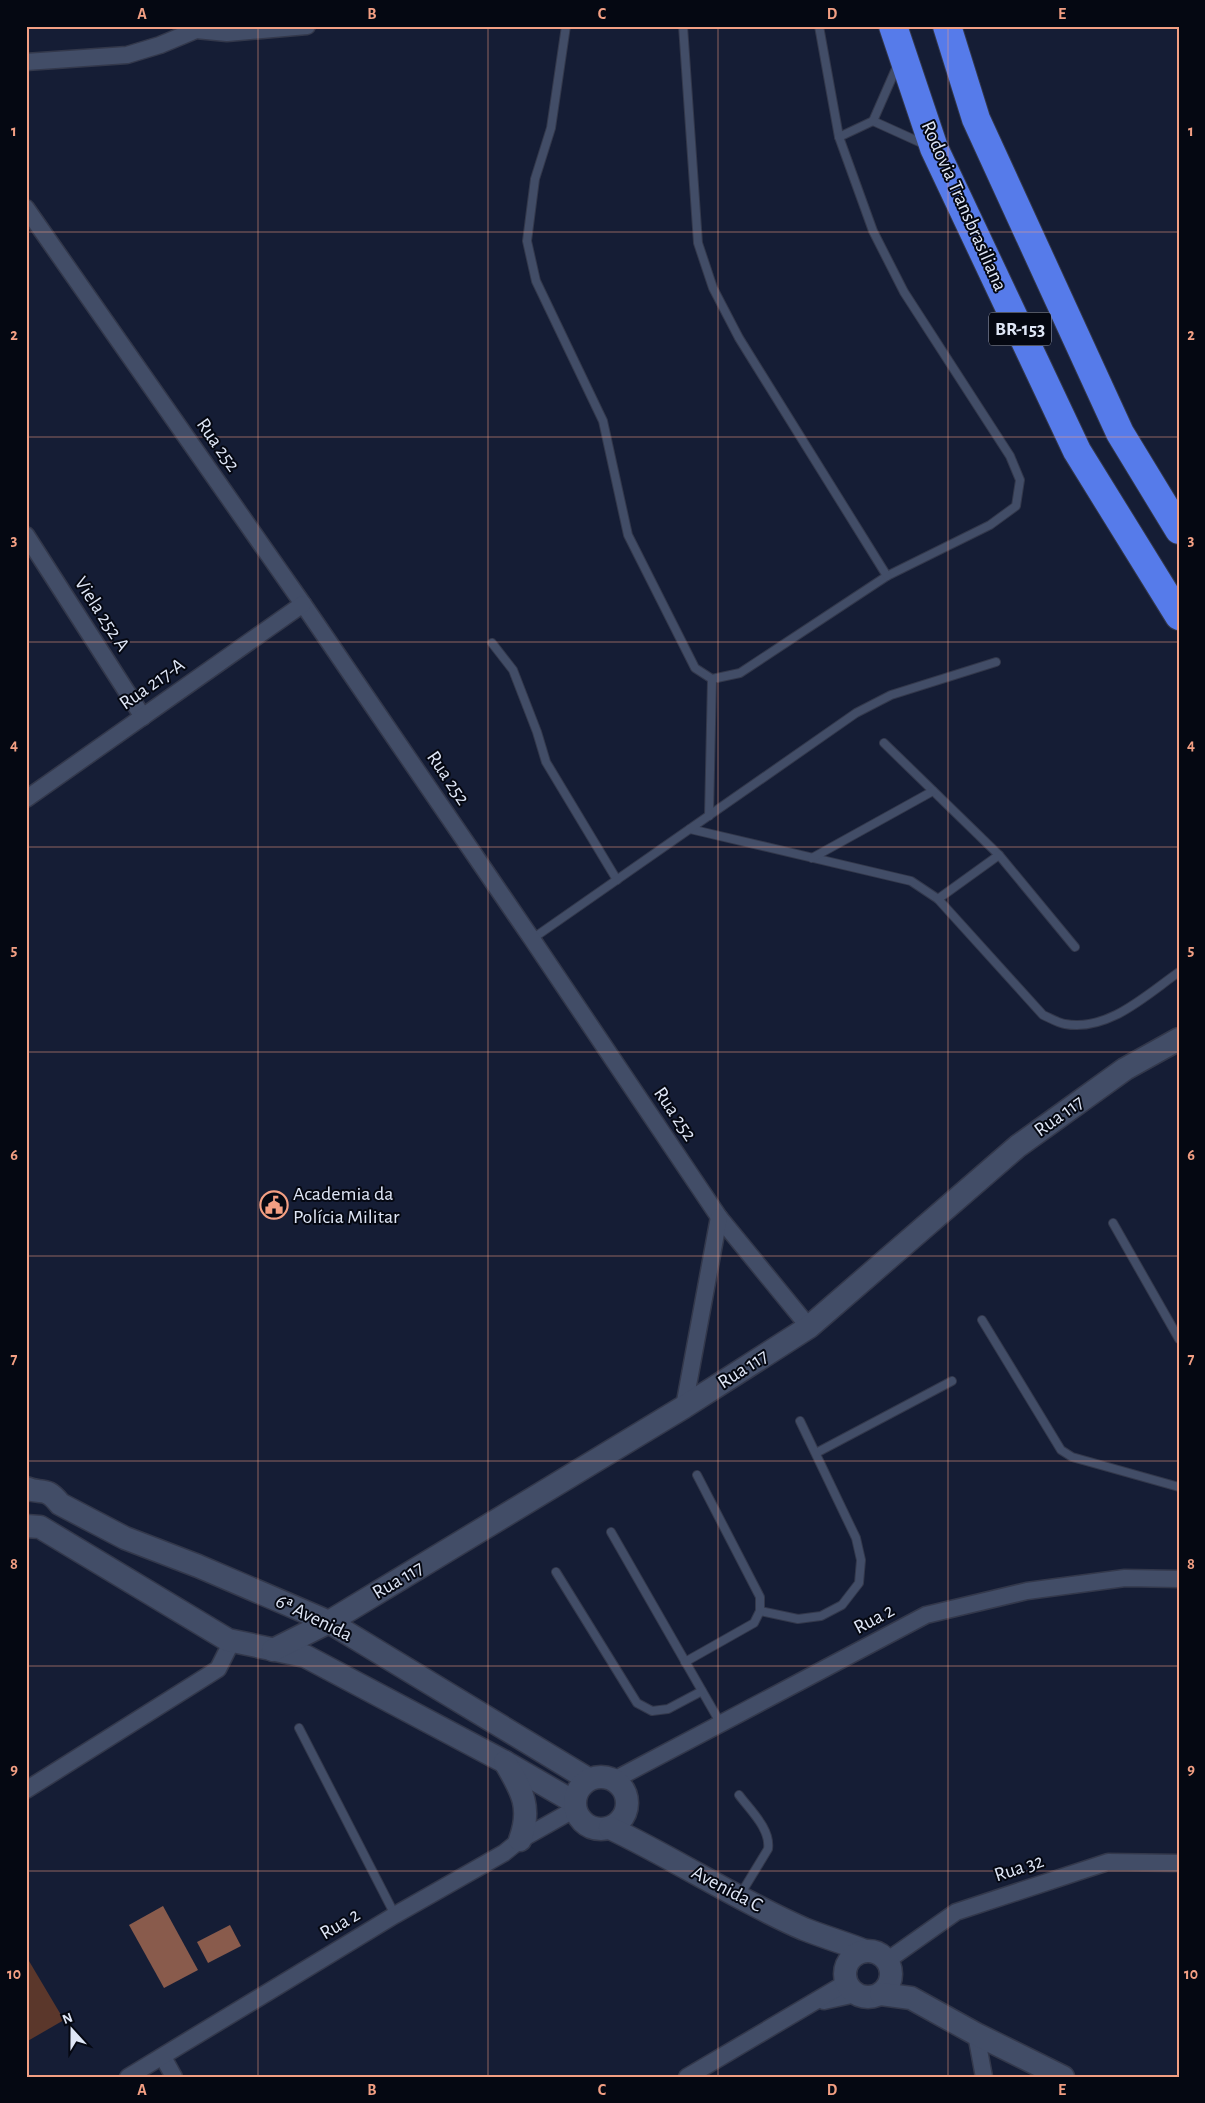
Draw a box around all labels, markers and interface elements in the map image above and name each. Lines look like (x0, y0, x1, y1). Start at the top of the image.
text: A (137, 6, 147, 22)
text: B (367, 6, 377, 22)
text: C (598, 6, 607, 22)
text: D (827, 6, 838, 22)
text: E (1058, 6, 1066, 22)
street label: Rodovia Transbrasiliana (918, 118, 1010, 294)
text: 1 (11, 123, 17, 139)
text: 1 (1188, 123, 1194, 139)
road number: BR-153 (989, 312, 1051, 346)
text: 2 (10, 327, 18, 343)
text: 2 (1187, 327, 1195, 343)
street label: Rua 252 (193, 415, 243, 475)
text: 3 (11, 532, 18, 548)
text: 3 (1188, 532, 1195, 548)
street label: Viela 252 A (71, 573, 134, 655)
street label: Rua 217-A (116, 654, 189, 714)
text: 4 (10, 737, 18, 753)
text: 4 (1187, 737, 1195, 753)
street label: Rua 252 (423, 748, 473, 808)
text: 5 (11, 942, 18, 958)
text: 5 (1188, 942, 1195, 958)
street label: Rua 252 (650, 1084, 700, 1144)
street label: Rua 117 (1031, 1092, 1087, 1140)
text: 6 (10, 1147, 18, 1163)
text: 6 (1187, 1147, 1195, 1163)
place label: Academia da Polícia Militar (293, 1184, 400, 1227)
public building icon: Academia da Polícia Militar (259, 1190, 289, 1220)
street label: Rua 117 (714, 1345, 772, 1393)
text: 7 (11, 1351, 18, 1367)
text: 7 (1188, 1351, 1195, 1367)
text: 8 (10, 1556, 18, 1572)
text: 8 (1187, 1556, 1195, 1572)
street label: Rua 117 (369, 1557, 427, 1603)
street label: 6ª Avenida (273, 1591, 355, 1645)
street label: Rua 2 (851, 1600, 897, 1638)
text: 9 (10, 1761, 18, 1777)
text: 9 (1187, 1761, 1195, 1777)
street label: Rua 32 (992, 1851, 1046, 1885)
street label: Avenida C (688, 1862, 766, 1916)
street label: Rua 2 (317, 1904, 363, 1944)
text: 10 (7, 1966, 21, 1982)
text: 10 (1184, 1966, 1198, 1982)
north arrow (48, 2006, 98, 2056)
text: N (61, 2011, 75, 2027)
text: A (137, 2082, 147, 2098)
text: B (367, 2082, 377, 2098)
text: C (598, 2082, 607, 2098)
text: D (827, 2082, 838, 2098)
text: E (1058, 2082, 1066, 2098)

